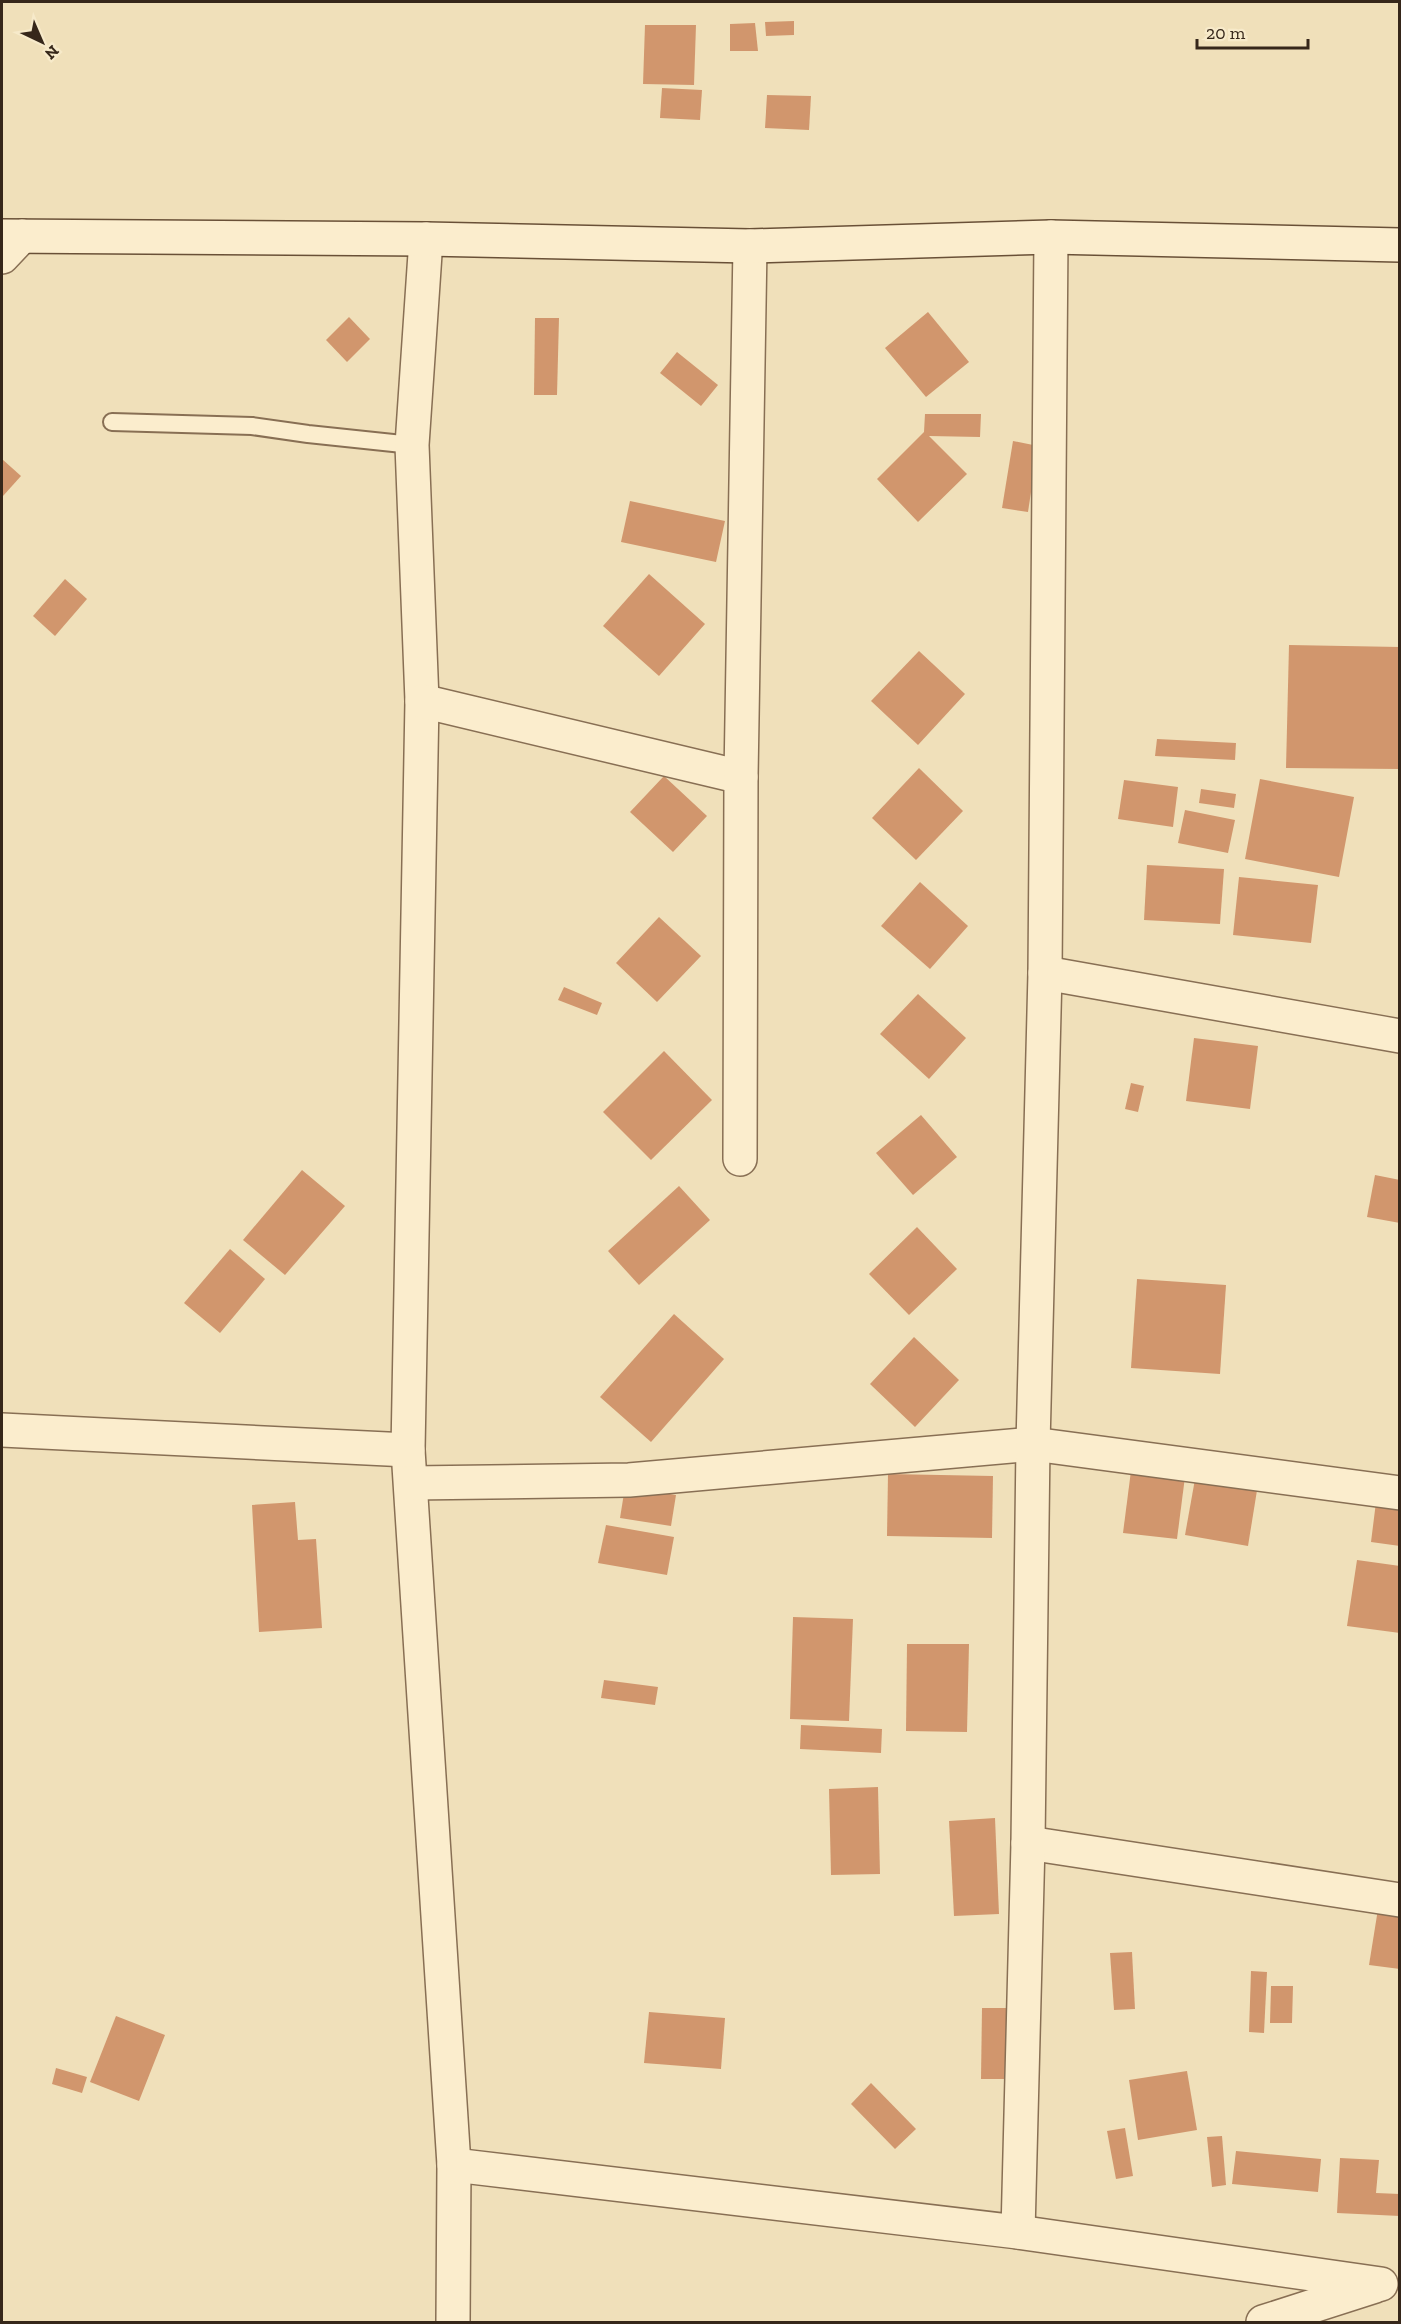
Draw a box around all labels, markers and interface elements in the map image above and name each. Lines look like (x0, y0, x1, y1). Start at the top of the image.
north arrow (12, 12, 72, 72)
scale bar (1197, 12, 1308, 50)
text: 20 m (1206, 22, 1246, 44)
text: N (41, 41, 63, 63)

